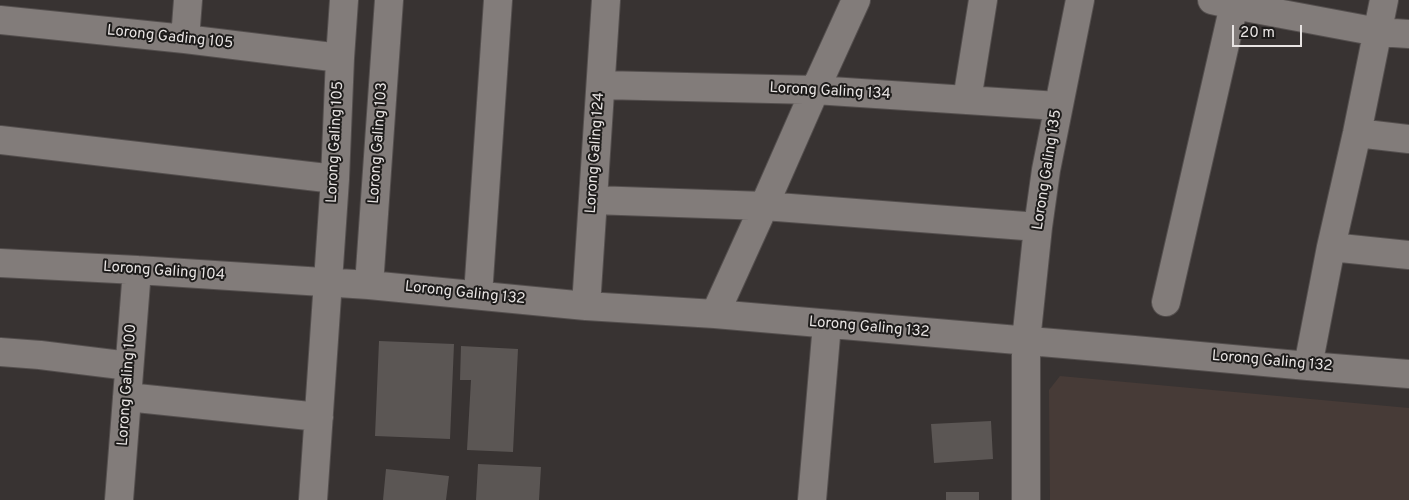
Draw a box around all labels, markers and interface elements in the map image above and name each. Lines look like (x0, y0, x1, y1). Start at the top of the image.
scale bar (1234, 15, 1304, 47)
street label: Lorong Gading 105 (106, 22, 234, 54)
text: 20 m (1240, 24, 1275, 43)
street label: Lorong Galing 134 (769, 80, 891, 104)
street label: Lorong Galing 105 (324, 81, 348, 203)
street label: Lorong Galing 103 (366, 82, 392, 204)
street label: Lorong Galing 124 (583, 92, 609, 214)
street label: Lorong Galing 135 (1030, 109, 1066, 231)
street label: Lorong Galing 104 (102, 259, 226, 285)
street label: Lorong Galing 132 (404, 279, 526, 309)
street label: Lorong Galing 132 (808, 314, 930, 342)
street label: Lorong Galing 100 (115, 323, 141, 447)
street label: Lorong Galing 132 (1211, 348, 1333, 376)

